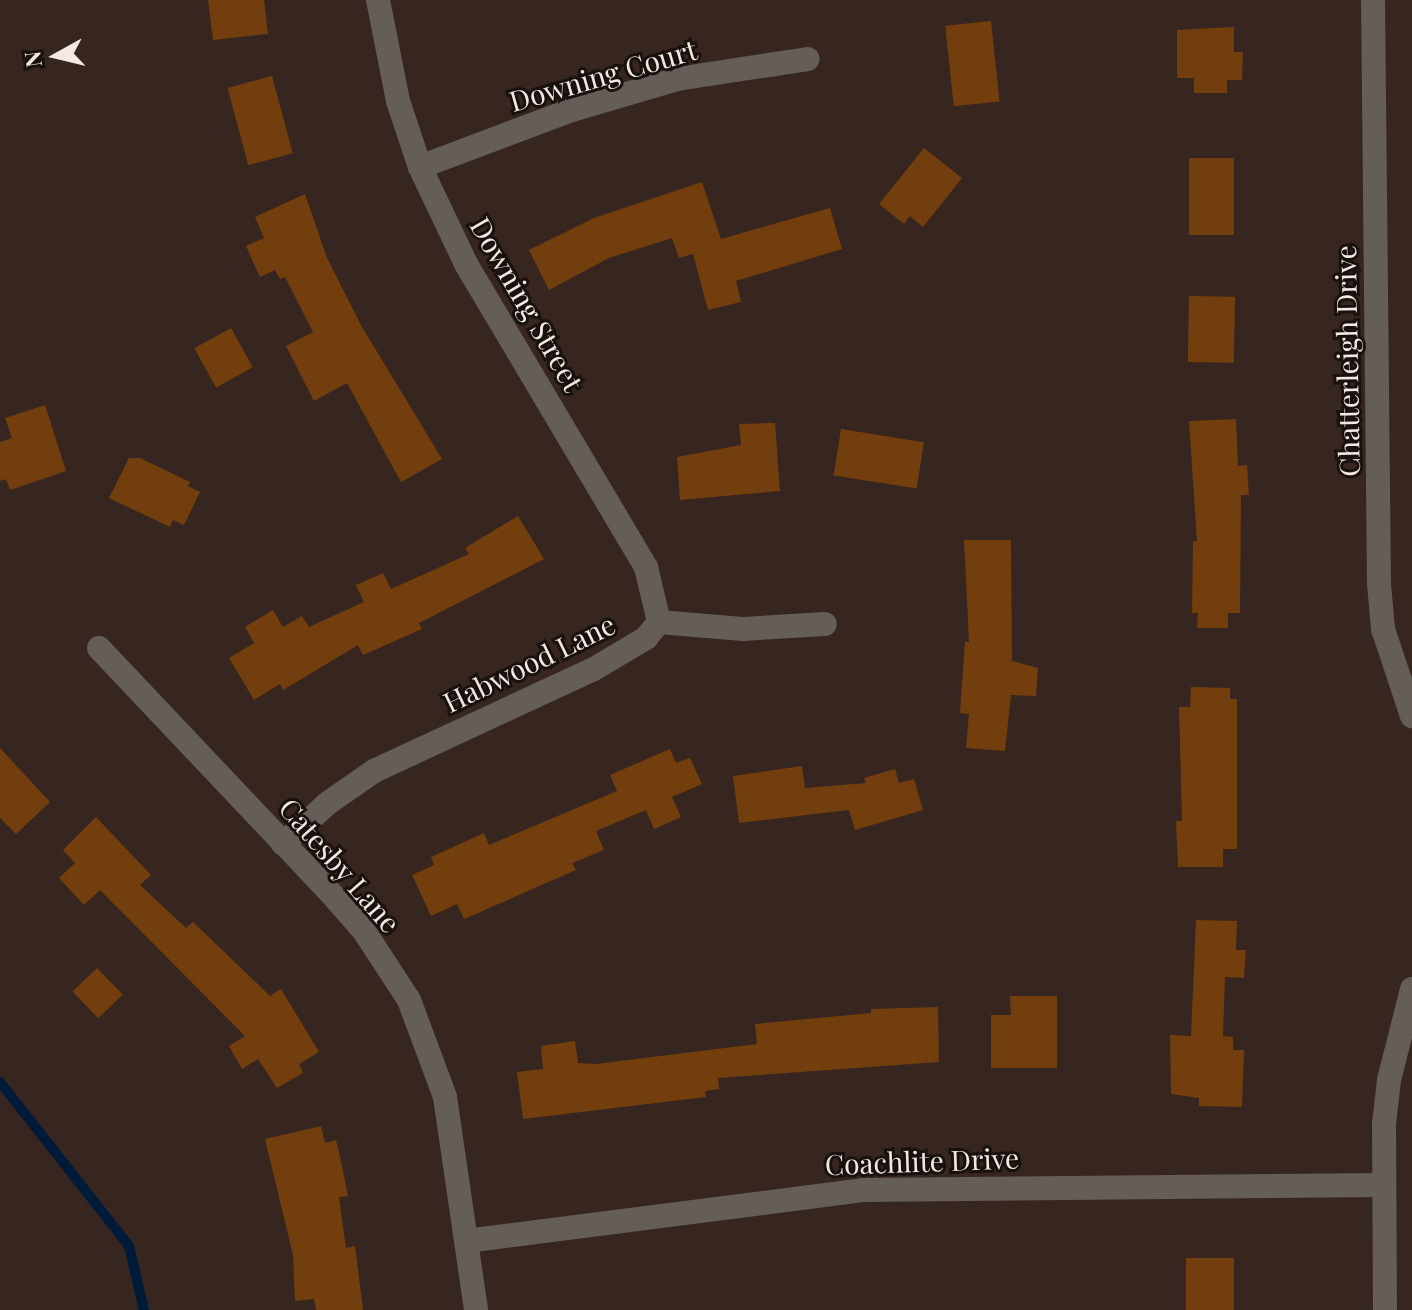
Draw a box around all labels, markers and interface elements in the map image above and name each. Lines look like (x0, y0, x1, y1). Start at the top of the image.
north arrow (16, 16, 96, 96)
street label: Downing Court (505, 32, 701, 118)
text: N (16, 49, 48, 69)
street label: Downing Street (464, 211, 590, 397)
street label: Chatterleigh Drive (1328, 245, 1366, 477)
street label: Habwood Lane (438, 607, 620, 719)
street label: Catesby Lane (272, 791, 408, 939)
street label: Coachlite Drive (824, 1141, 1020, 1181)

